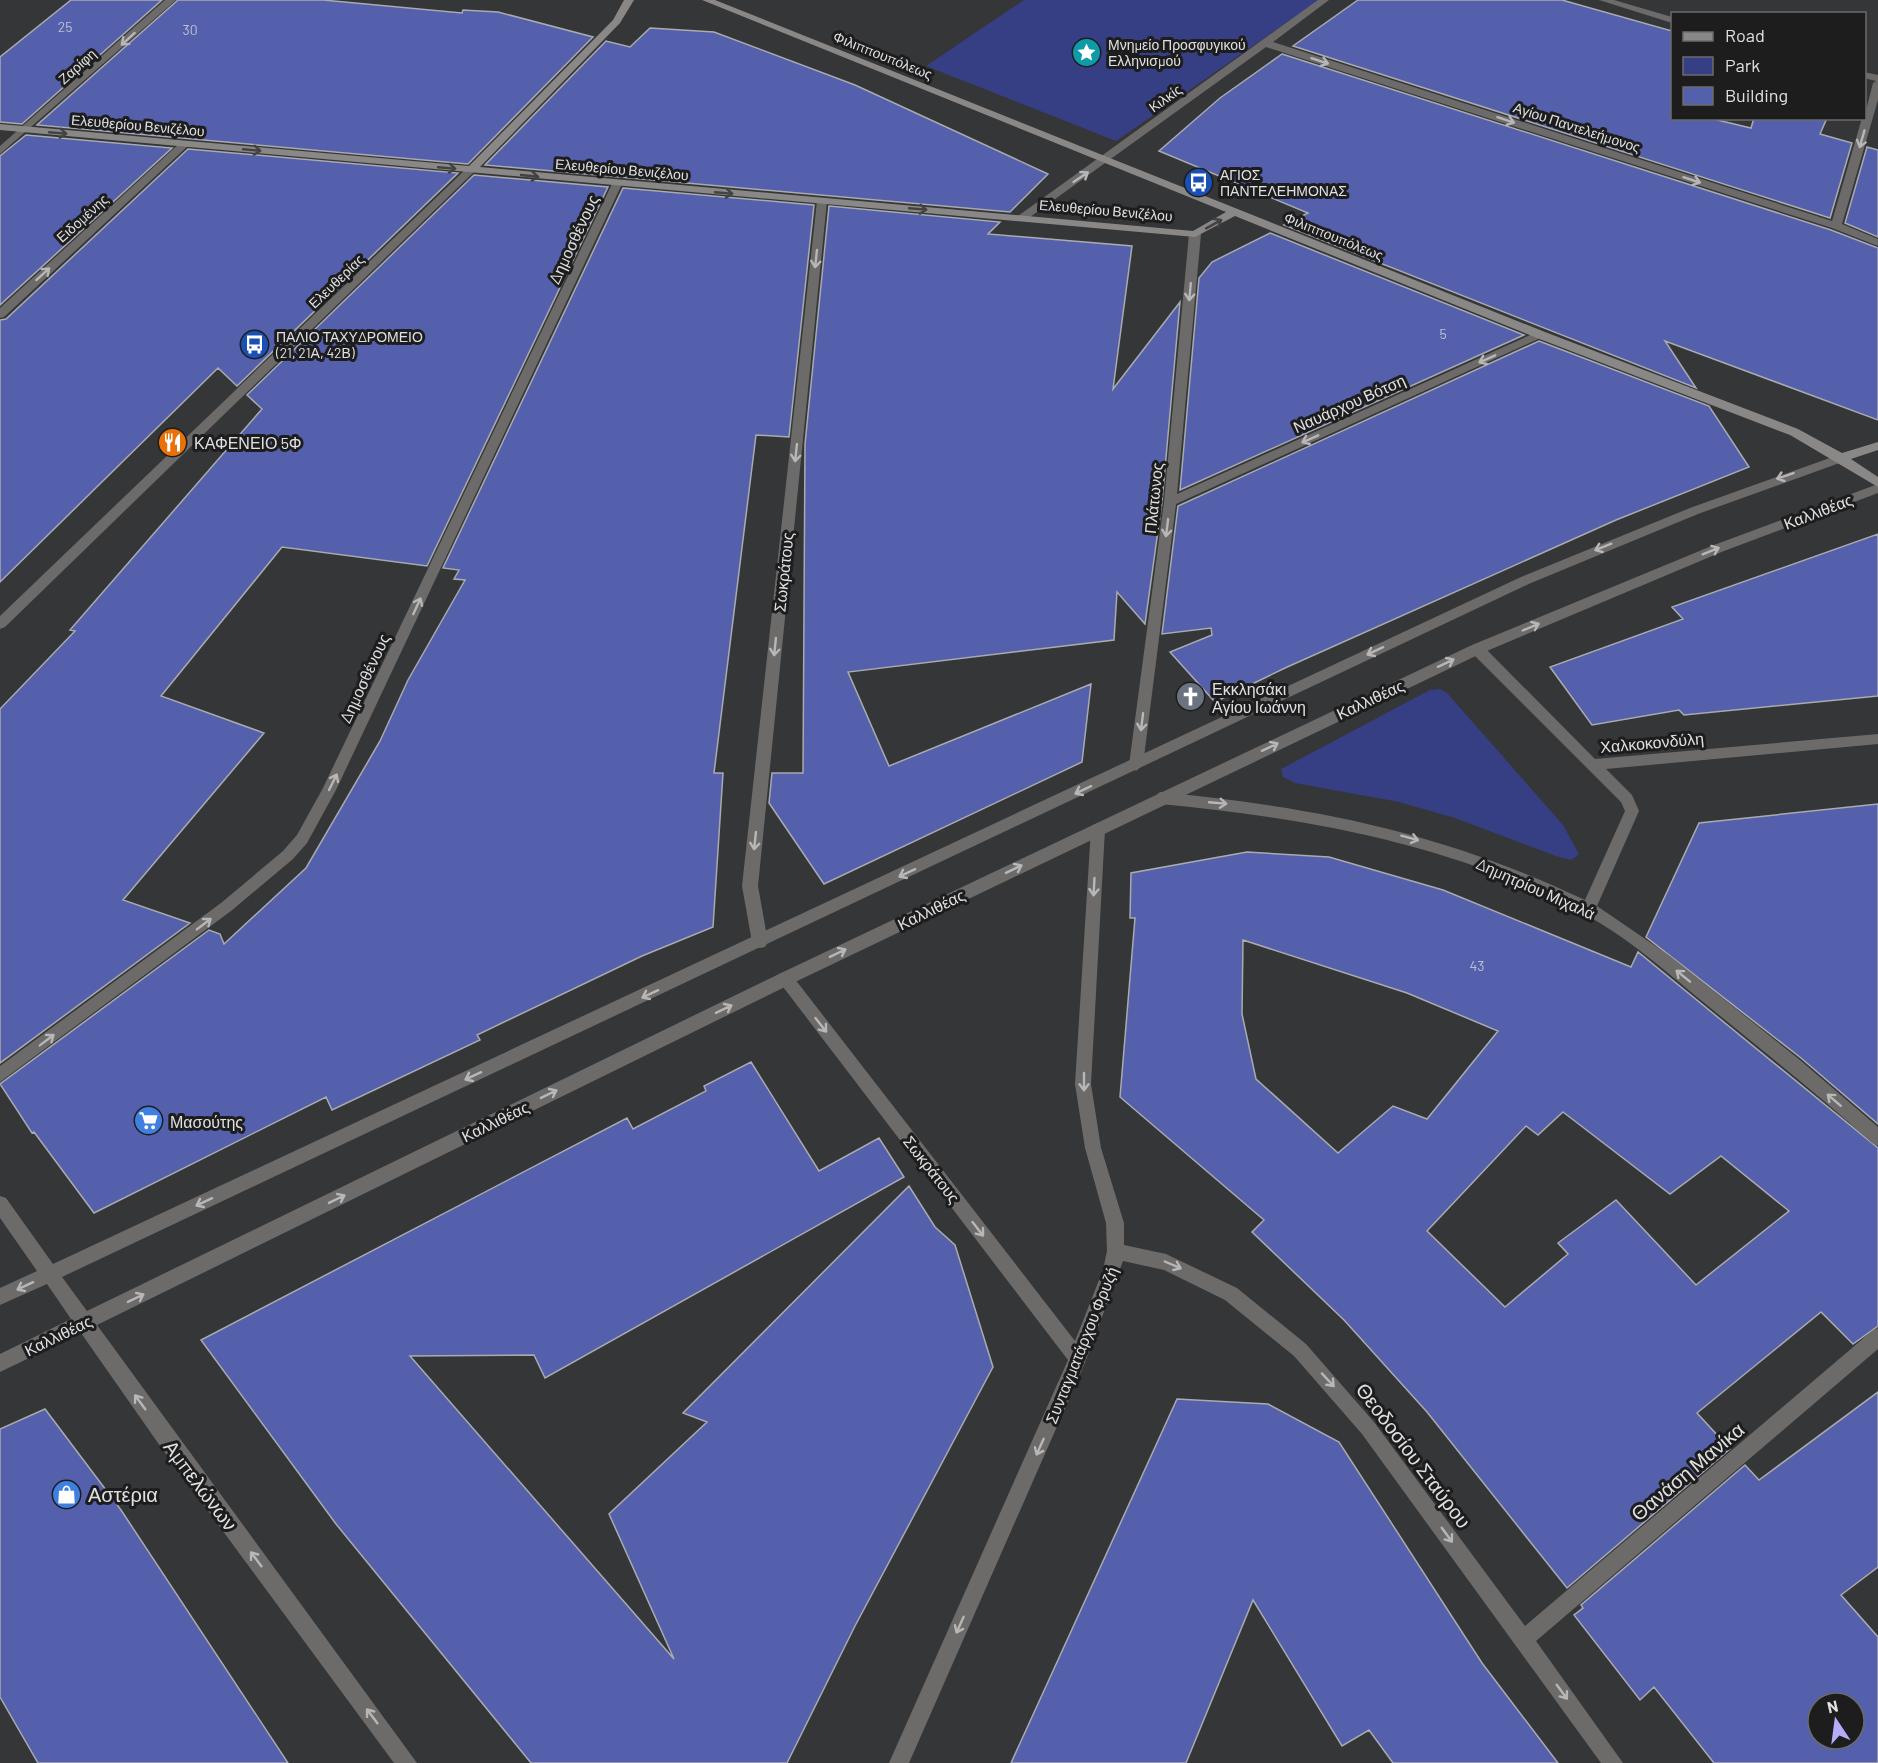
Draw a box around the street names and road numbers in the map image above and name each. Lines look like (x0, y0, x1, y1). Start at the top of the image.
street label: Φιλιππουπόλεως (831, 27, 935, 83)
street label: Ζαρίφη (55, 45, 99, 87)
street label: Κιλκίς (1145, 80, 1185, 116)
street label: Αγίου Παντελεήμονος (1511, 98, 1643, 156)
street label: Ελευθερίου Βενιζέλου (71, 111, 205, 139)
street label: Ελευθερίου Βενιζέλου (555, 155, 689, 183)
street label: Ειδομένης (53, 190, 111, 246)
street label: Δημοσθένους (544, 191, 602, 287)
street label: Ελευθερίου Βενιζέλου (1039, 196, 1173, 224)
street label: Φιλιππουπόλεως (1282, 208, 1386, 264)
street label: Ελευθερίας (305, 250, 367, 311)
street label: Ναυάρχου Βότση (1290, 370, 1408, 436)
street label: Πλάτωνος (1140, 461, 1166, 535)
street label: Καλλιθέας (1781, 489, 1855, 533)
street label: Σωκράτους (769, 531, 797, 613)
street label: Δημοσθένους (335, 630, 393, 726)
street label: Καλλιθέας (1333, 675, 1407, 723)
street label: Χαλκοκονδύλη (1599, 728, 1705, 756)
street label: Δημητρίου Μιχαλά (1474, 853, 1598, 923)
street label: Καλλιθέας (894, 884, 968, 933)
street label: Καλλιθέας (458, 1096, 532, 1145)
street label: Σωκράτους (900, 1132, 964, 1207)
street label: Συνταγματάρχου Φρυζή (1041, 1264, 1122, 1427)
street label: Καλλιθέας (21, 1310, 95, 1359)
street label: Θεοδοσίου Σταύρου (1352, 1378, 1476, 1532)
street label: Θανάση Μανίκα (1626, 1417, 1748, 1525)
street label: Αμπελώνων (159, 1435, 243, 1535)

